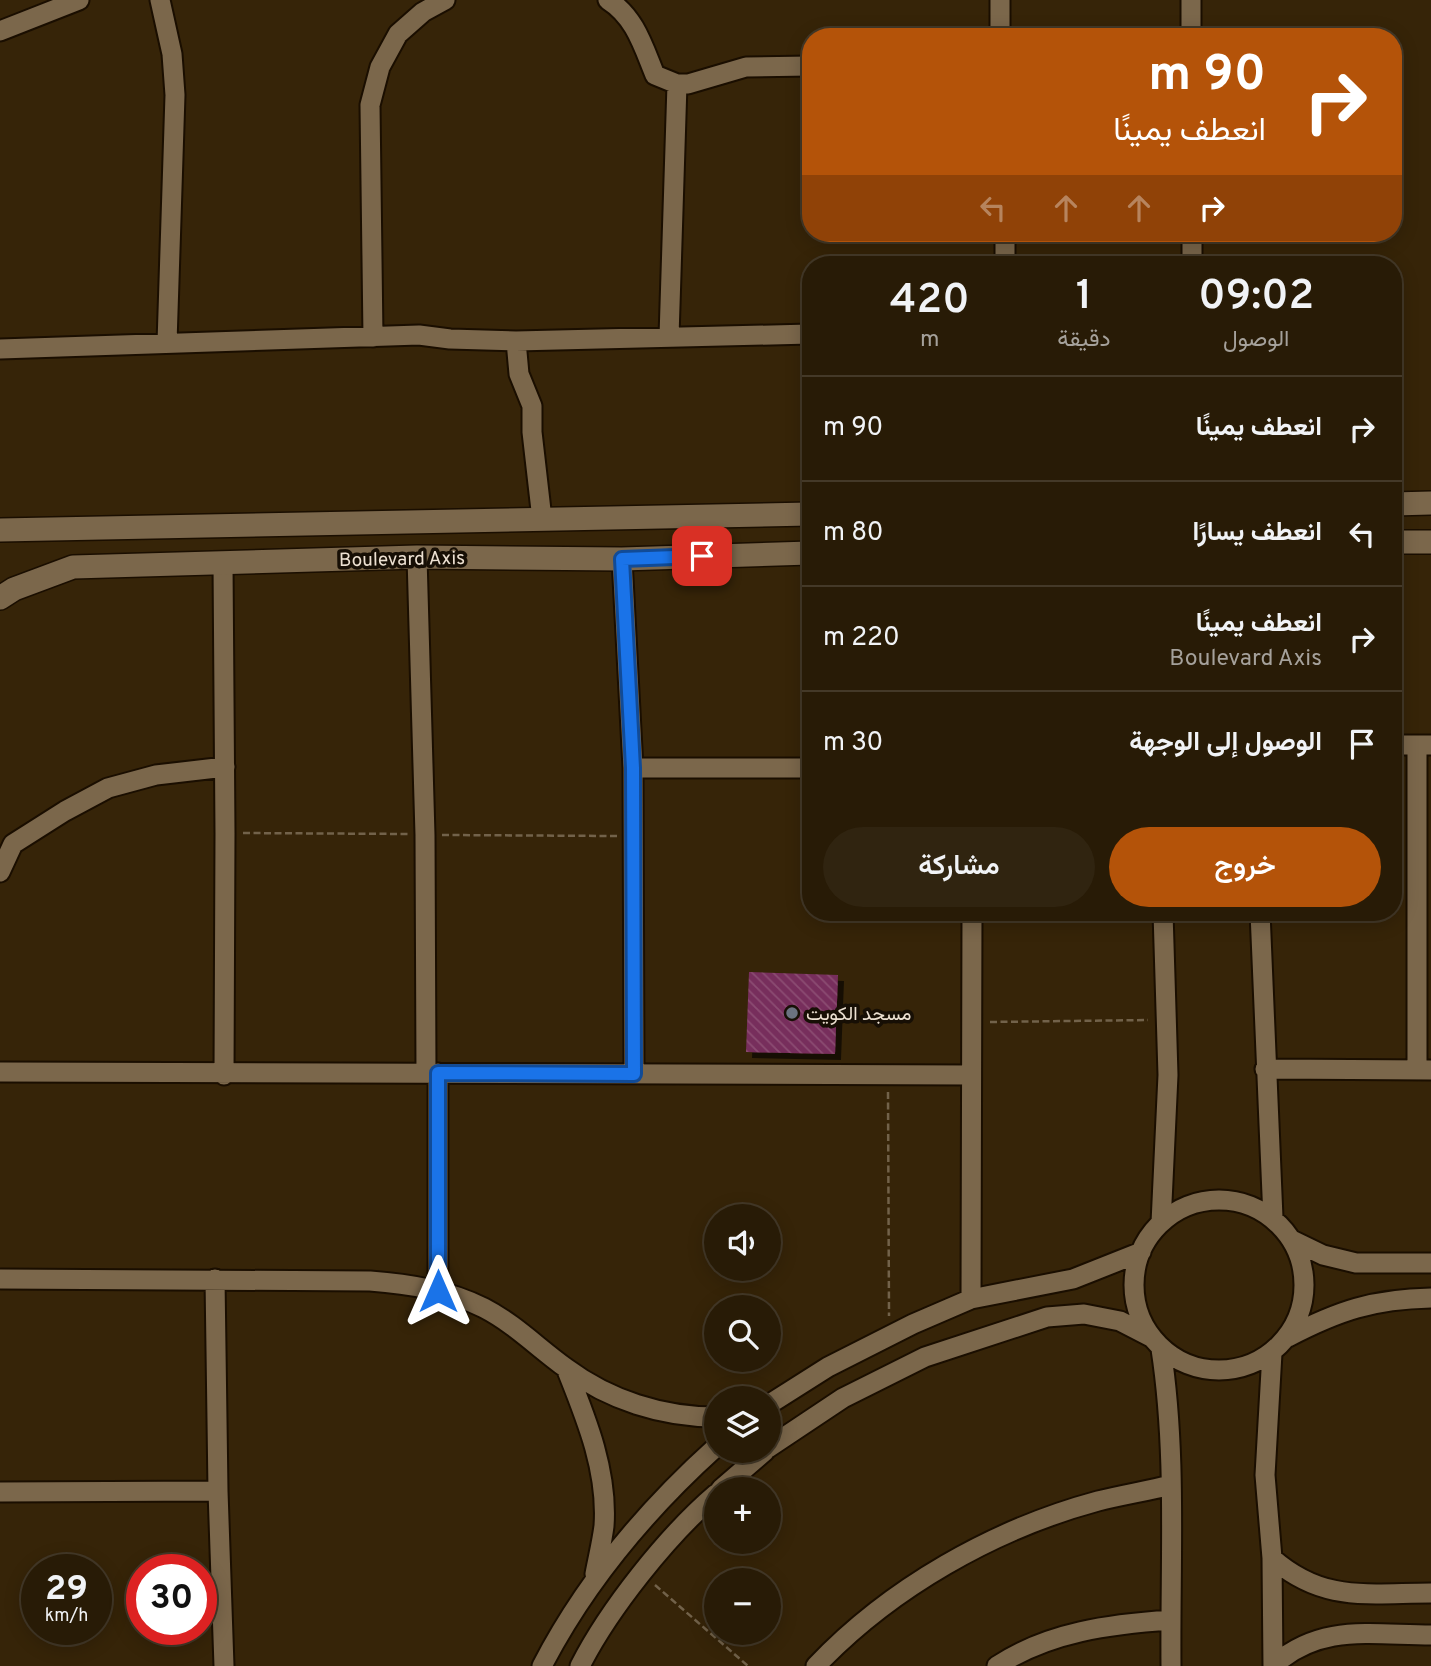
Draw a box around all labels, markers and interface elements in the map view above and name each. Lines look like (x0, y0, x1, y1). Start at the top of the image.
text: 90 m (1148, 46, 1266, 108)
icon: right (1290, 56, 1381, 147)
text: انعطف يمينًا (1113, 112, 1266, 152)
icon: left (974, 189, 1012, 227)
icon: ahead (1047, 189, 1085, 227)
icon: ahead (1120, 189, 1158, 227)
icon: right (1193, 189, 1231, 227)
text: 1 (1076, 271, 1092, 324)
text: 09:02 (1198, 271, 1314, 324)
text: 420 (890, 275, 970, 328)
text: m (920, 326, 939, 355)
text: دقيقة (1057, 326, 1111, 355)
text: الوصول (1223, 326, 1289, 355)
icon: right (1343, 410, 1381, 448)
text: 90 m (823, 412, 883, 445)
text: انعطف يمينًا (1196, 412, 1322, 445)
icon: left (1343, 515, 1381, 553)
text: 80 m (823, 517, 883, 550)
text: انعطف يسارًا (1192, 517, 1322, 550)
pin (672, 526, 732, 586)
icon: arrive (683, 537, 721, 575)
street label: Boulevard Axis (339, 547, 465, 573)
text: انعطف يمينًا (1196, 608, 1322, 641)
icon: right (1343, 620, 1381, 658)
text: 220 m (823, 622, 900, 655)
text: Boulevard Axis (1169, 645, 1322, 674)
icon: arrive (1343, 725, 1381, 763)
text: 30 m (823, 727, 883, 760)
text: الوصول إلى الوجهة (1129, 727, 1322, 760)
button: مشاركة (823, 827, 1095, 907)
button: خروج (1109, 827, 1381, 907)
place label: مسجد الكويت (806, 1003, 911, 1027)
marker: مسجد الكويت (784, 1005, 800, 1021)
map controls (704, 1204, 781, 1645)
button: sound (704, 1204, 781, 1281)
position arrow (401, 1254, 475, 1328)
button: search (704, 1295, 781, 1372)
button: layers (704, 1386, 781, 1463)
button: + (704, 1477, 781, 1554)
speed limit sign: 30 (126, 1554, 217, 1645)
text: 29 (45, 1568, 88, 1612)
button: − (704, 1568, 781, 1645)
text: km/h (45, 1605, 88, 1628)

